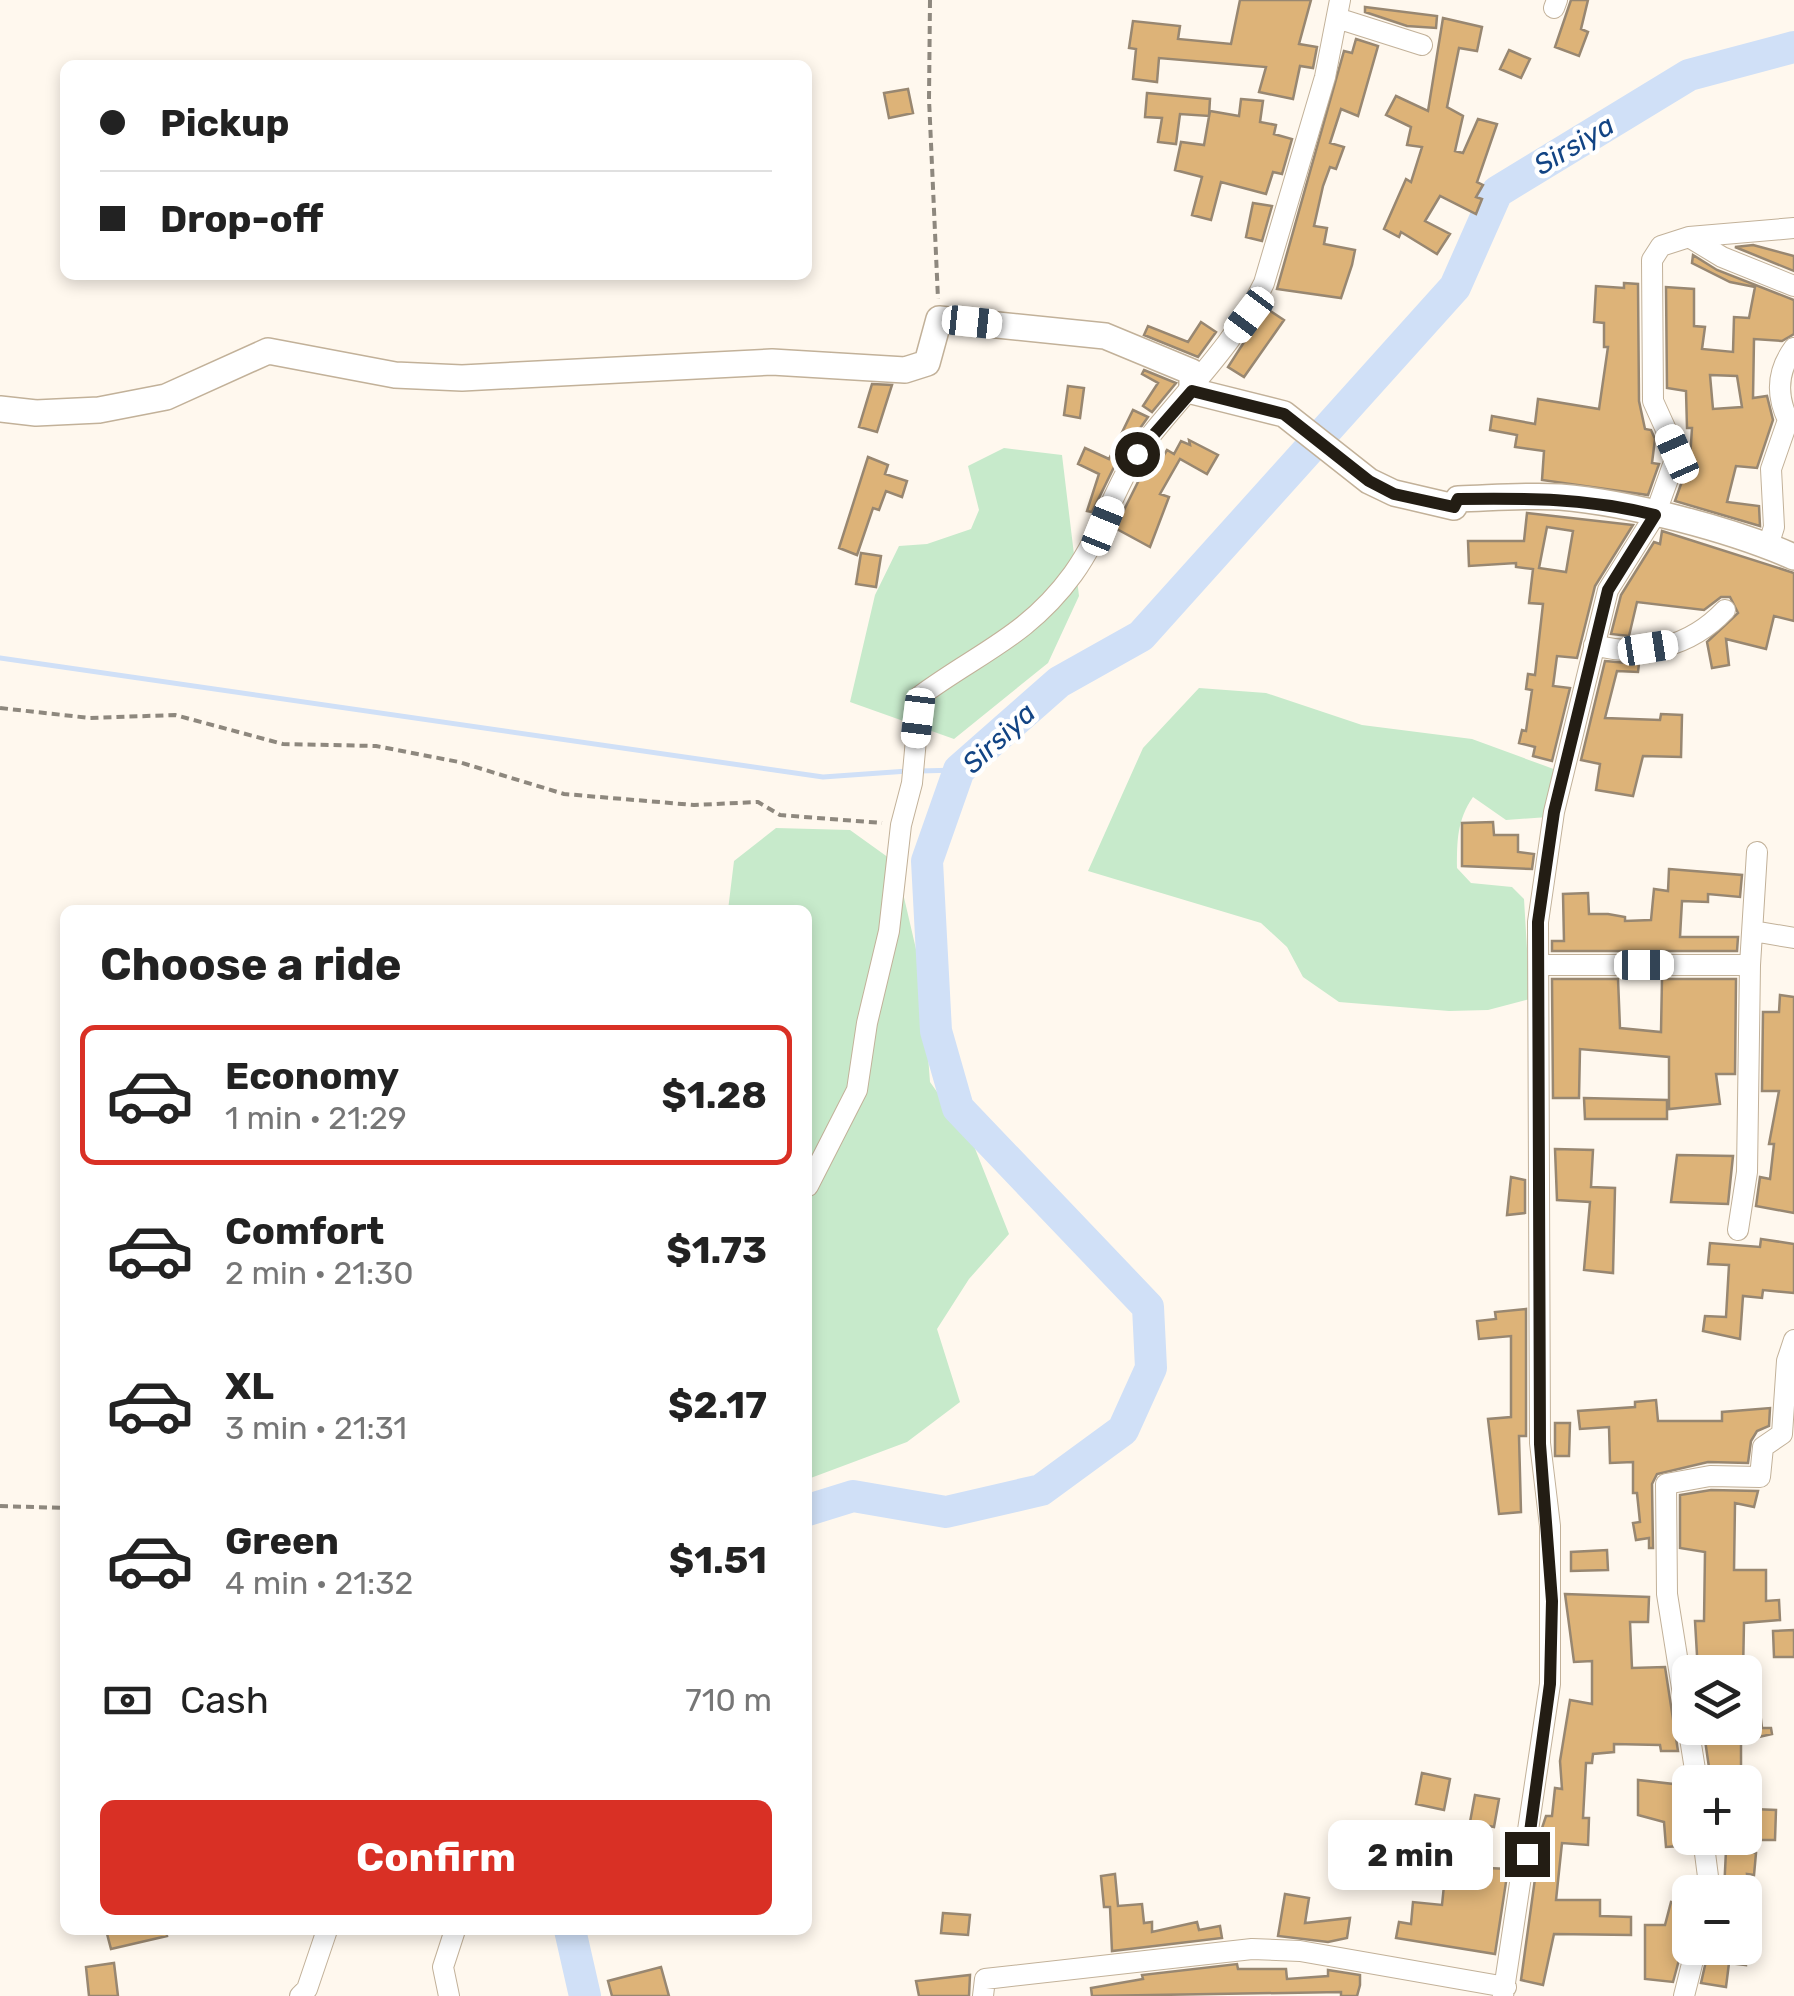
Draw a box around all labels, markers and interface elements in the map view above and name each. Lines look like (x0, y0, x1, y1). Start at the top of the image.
text: Pickup (160, 100, 289, 146)
water label: Sirsiya (1528, 108, 1620, 182)
text: Drop-off (160, 196, 323, 242)
car (1219, 282, 1279, 348)
car (941, 304, 1003, 340)
car (1651, 420, 1703, 488)
route start (1115, 432, 1160, 477)
car (1078, 493, 1128, 559)
car (1616, 628, 1680, 668)
car (899, 686, 937, 750)
water label: Sirsiya (956, 696, 1042, 780)
text: Choose a ride (100, 938, 402, 991)
car (1614, 950, 1674, 980)
icon: car (105, 1050, 195, 1140)
text: Economy (225, 1053, 399, 1099)
text: $1.28 (662, 1072, 767, 1118)
text: 1 min · 21:29 (225, 1099, 407, 1137)
icon: car (105, 1205, 195, 1295)
text: Comfort (225, 1208, 384, 1254)
text: $1.73 (666, 1227, 767, 1273)
text: 2 min · 21:30 (225, 1254, 414, 1292)
icon: car (105, 1360, 195, 1450)
text: XL (225, 1363, 274, 1409)
text: $2.17 (668, 1382, 767, 1428)
text: 3 min · 21:31 (225, 1409, 407, 1447)
icon: car (105, 1515, 195, 1605)
text: Green (225, 1518, 339, 1564)
text: $1.51 (669, 1537, 767, 1583)
text: 4 min · 21:32 (225, 1564, 413, 1602)
map controls (1672, 1655, 1762, 1965)
button: layers (1672, 1655, 1762, 1745)
icon: cash (100, 1673, 155, 1728)
text: Cash (180, 1677, 269, 1723)
text: 710 m (685, 1681, 772, 1719)
button: + (1672, 1765, 1762, 1855)
button: Confirm (100, 1800, 772, 1915)
callout: 2 min (1327, 1819, 1492, 1889)
route end (1505, 1832, 1550, 1877)
text: 2 min (1367, 1836, 1454, 1874)
button: − (1672, 1875, 1762, 1965)

